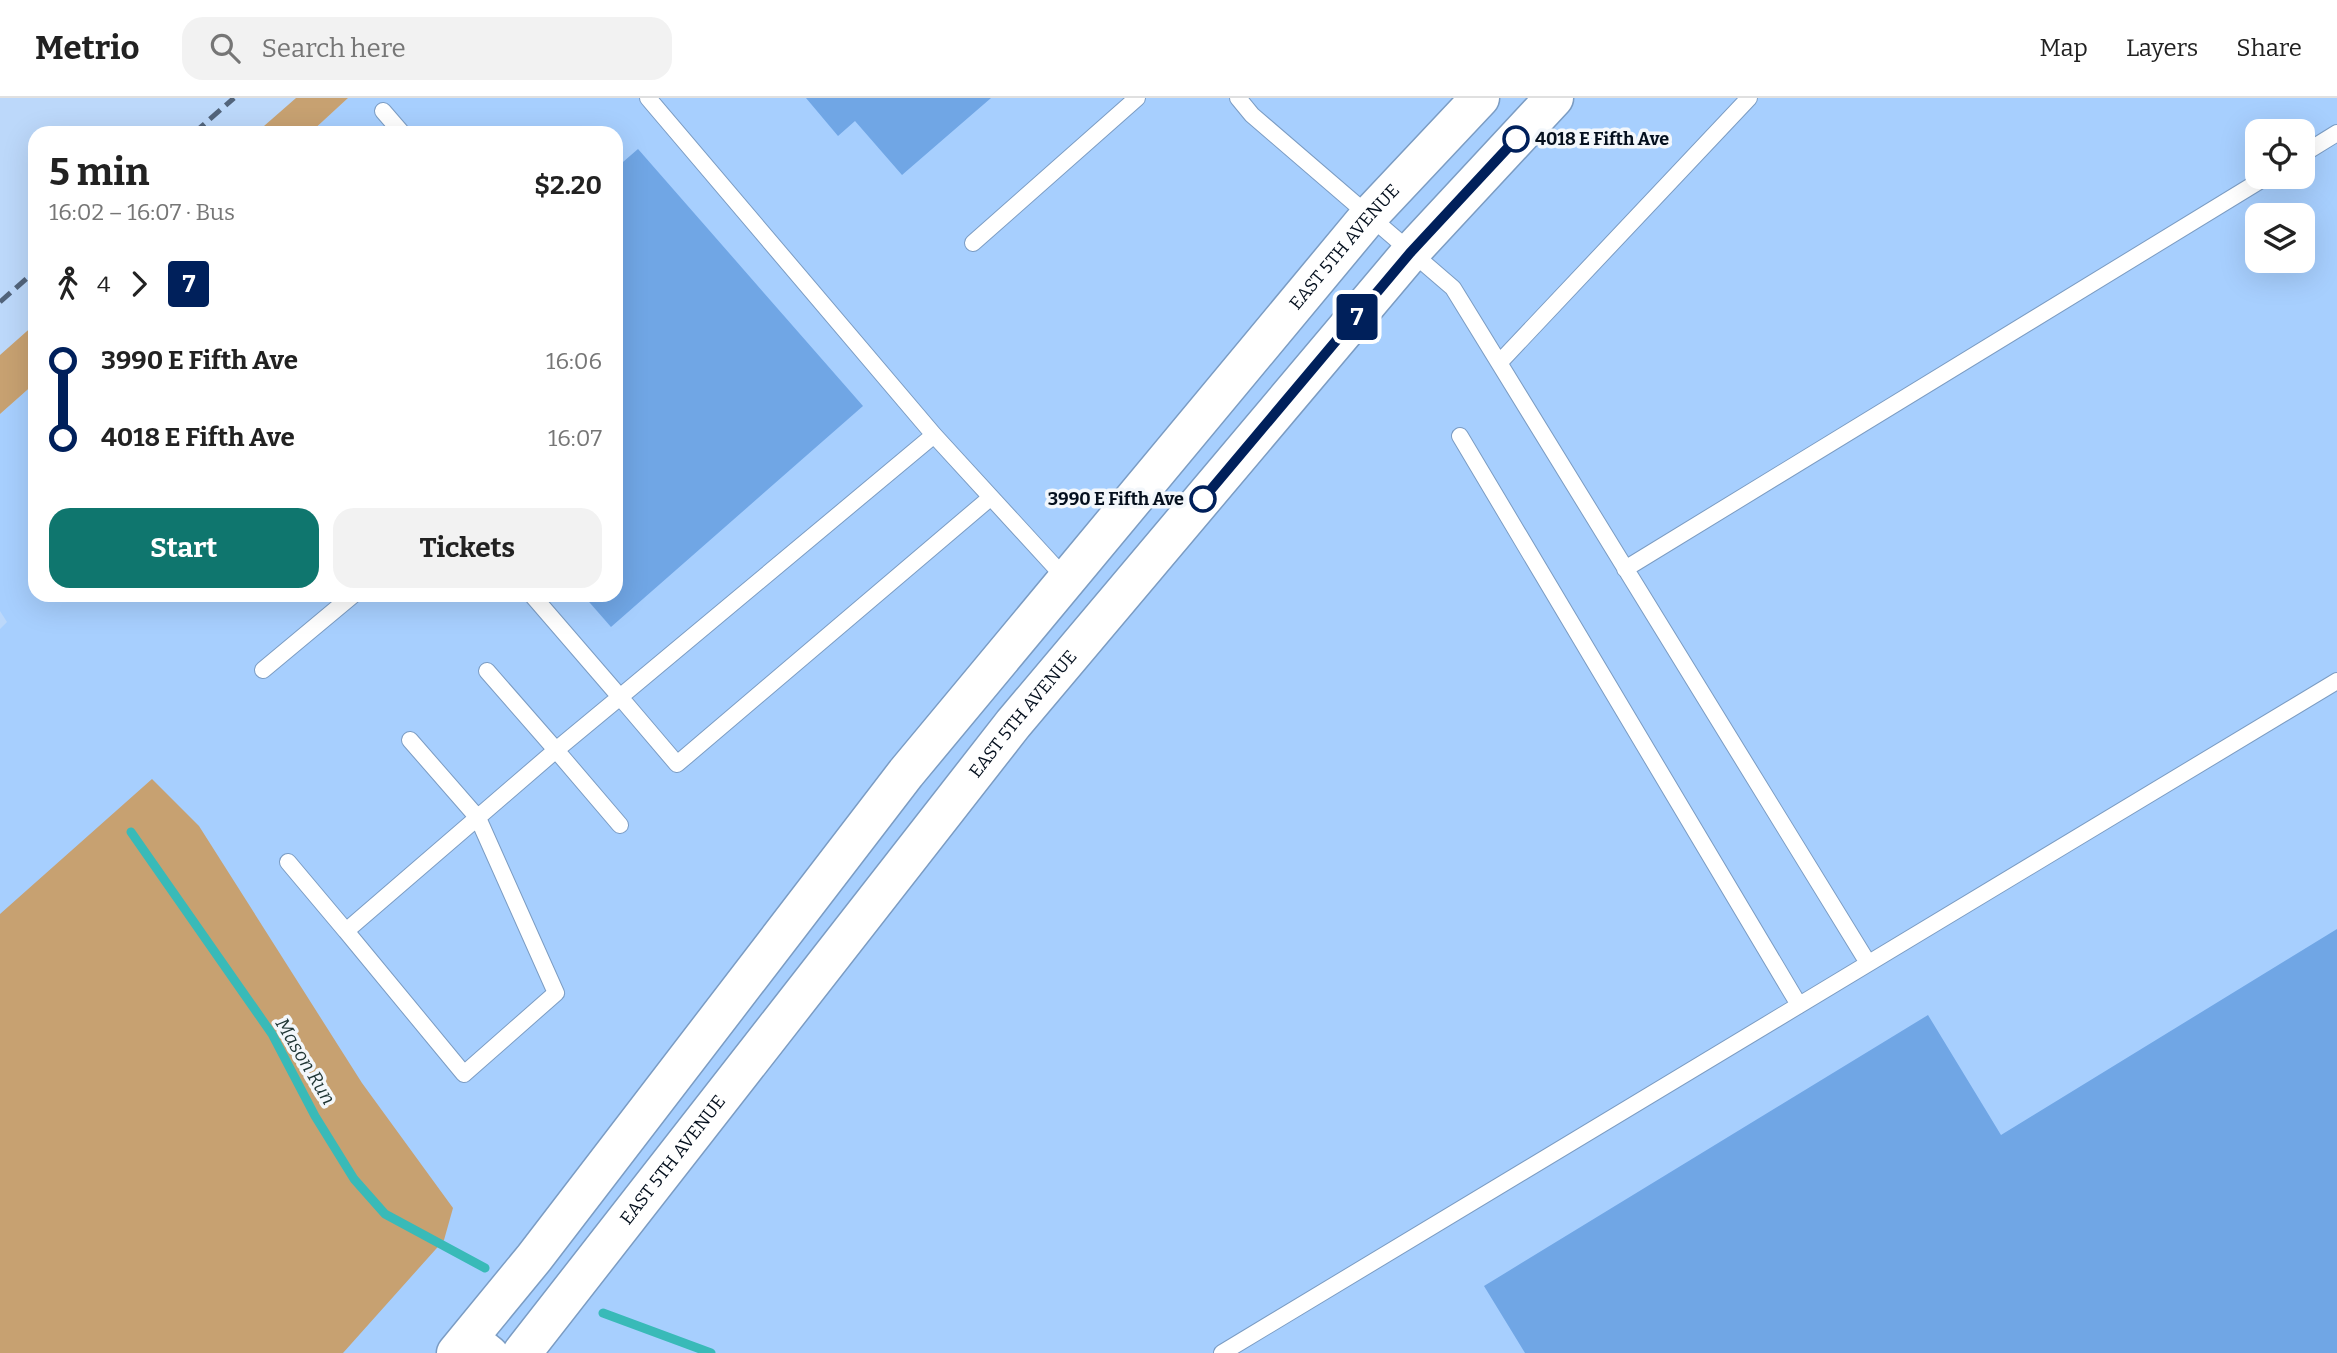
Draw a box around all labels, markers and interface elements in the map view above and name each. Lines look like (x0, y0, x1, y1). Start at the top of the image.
search box (182, 17, 672, 80)
text: Metrio (35, 28, 140, 68)
icon: search (206, 29, 244, 67)
text: Search here (262, 33, 406, 64)
text: Map (2040, 34, 2088, 62)
text: Layers (2126, 34, 2198, 62)
text: Share (2236, 34, 2302, 62)
map controls (2245, 119, 2315, 273)
button: locate (2245, 119, 2315, 189)
marker: 4018 E Fifth Ave (1503, 126, 1529, 152)
place label: 4018 E Fifth Ave (1535, 128, 1669, 150)
text: 5 min (49, 149, 149, 195)
text: $2.20 (534, 170, 602, 201)
street label: EAST 5TH AVENUE (1285, 180, 1404, 314)
text: 16:02 – 16:07 · Bus (49, 198, 235, 226)
button: layers (2245, 203, 2315, 273)
icon: walk (49, 265, 87, 303)
icon: forward (120, 265, 158, 303)
text: 4 (97, 270, 110, 298)
text: 7 (182, 270, 195, 298)
line badge: 7 (1334, 294, 1380, 340)
text: 7 (1351, 303, 1363, 331)
text: 3990 E Fifth Ave (101, 345, 298, 376)
text: 16:06 (546, 347, 602, 375)
text: 4018 E Fifth Ave (101, 422, 295, 453)
text: 16:07 (548, 424, 602, 452)
marker: 3990 E Fifth Ave (1190, 486, 1216, 512)
place label: 3990 E Fifth Ave (1048, 488, 1184, 510)
button: Start (49, 508, 319, 588)
button: Tickets (333, 508, 602, 588)
street label: EAST 5TH AVENUE (964, 646, 1081, 782)
water label: Mason Run (271, 1014, 340, 1109)
street label: EAST 5TH AVENUE (615, 1091, 730, 1229)

